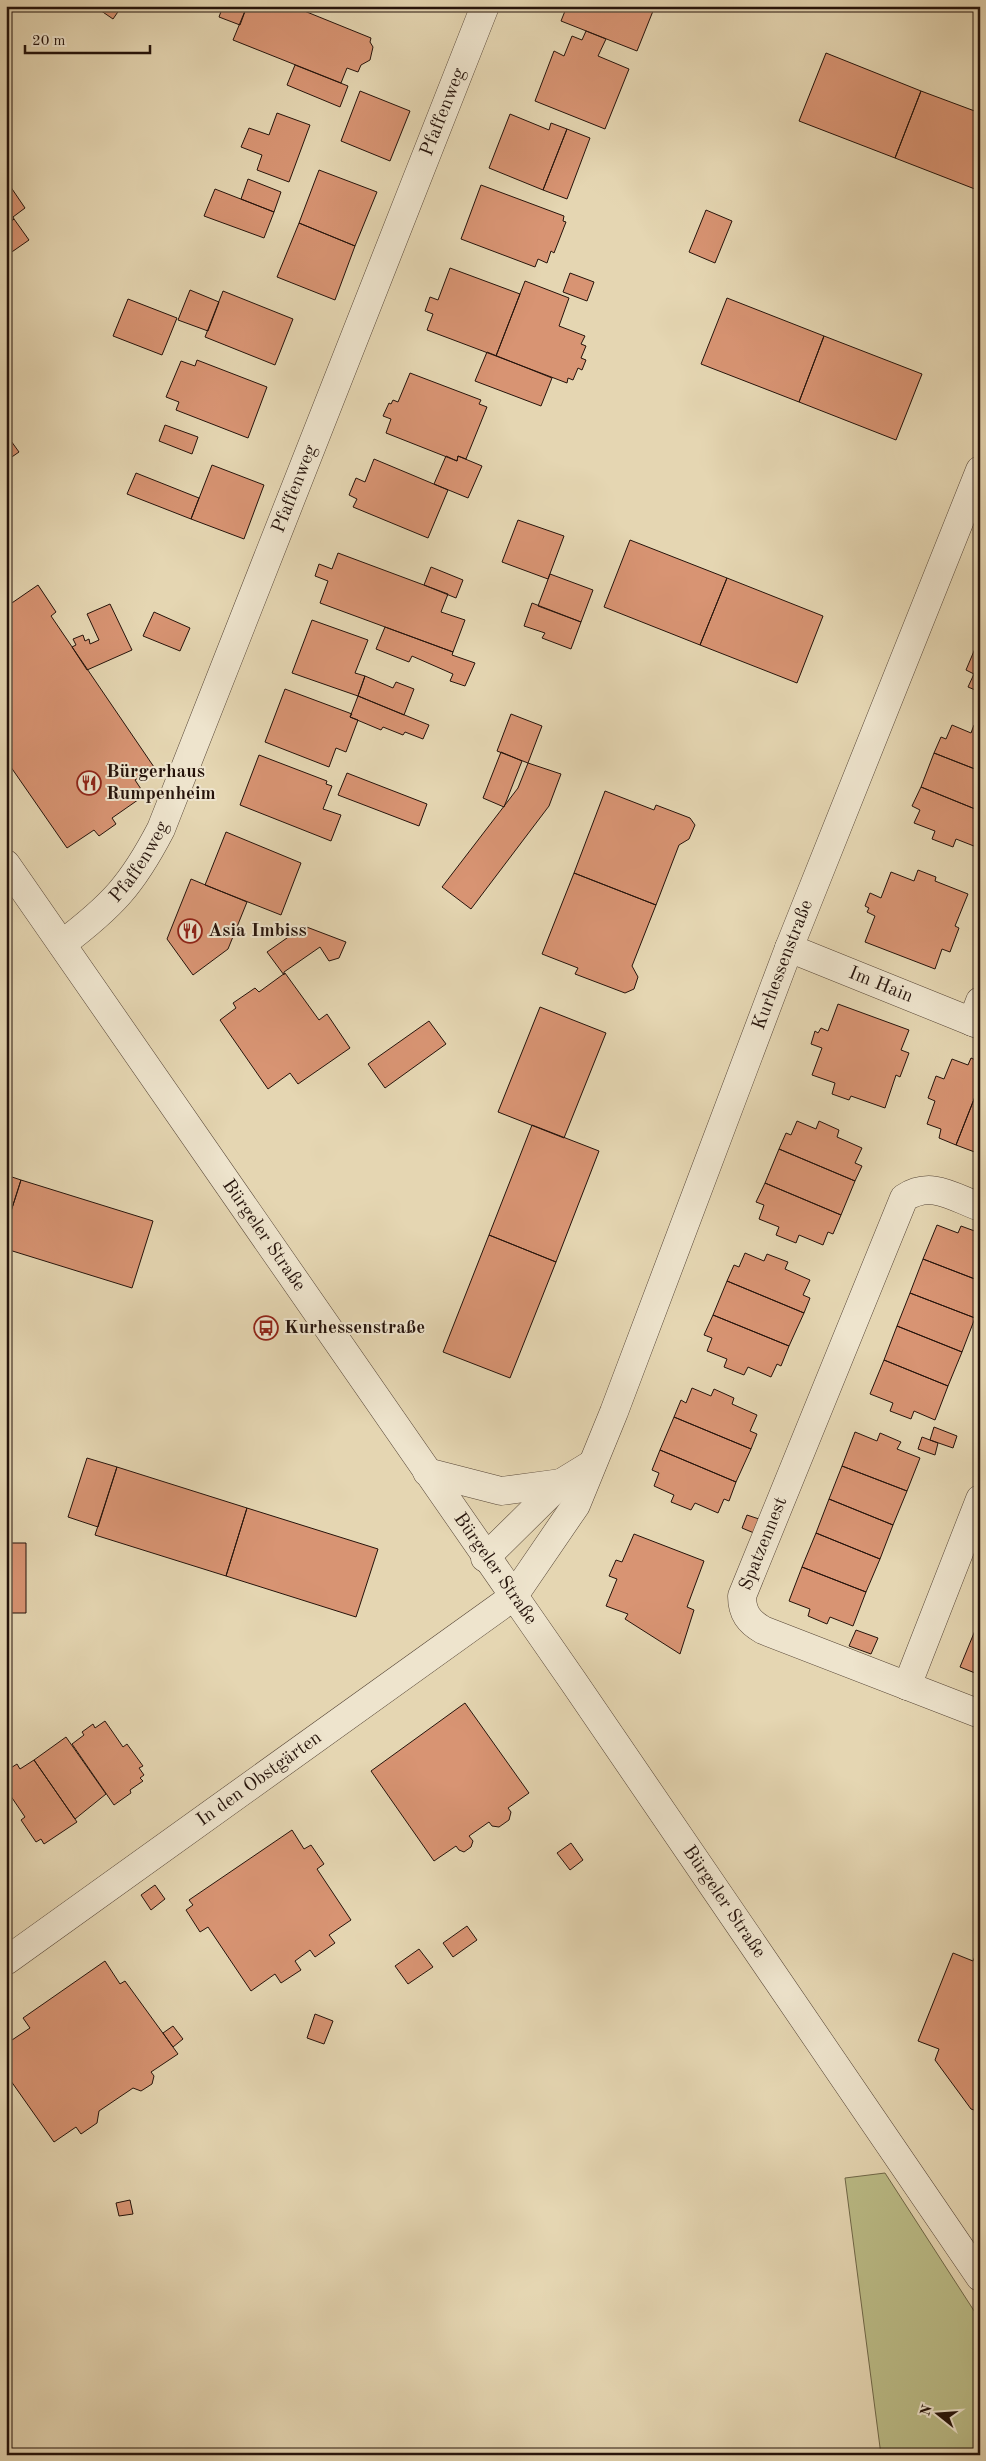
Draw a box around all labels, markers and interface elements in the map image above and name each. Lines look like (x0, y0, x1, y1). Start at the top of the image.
scale bar (25, 22, 150, 54)
text: 20 m (32, 34, 66, 49)
street label: Pfaffenweg (417, 65, 469, 159)
street label: Pfaffenweg (269, 441, 321, 536)
place label: Bürgerhaus Rumpenheim (106, 763, 216, 804)
restaurant icon: Bürgerhaus Rumpenheim (76, 770, 102, 796)
street label: Pfaffenweg (106, 818, 173, 906)
street label: Kurhessenstraße (749, 897, 817, 1033)
restaurant icon: Asia Imbiss (177, 918, 203, 944)
place label: Asia Imbiss (208, 922, 307, 941)
street label: Im Hain (846, 964, 916, 1006)
street label: Bürgeler Straße (218, 1176, 309, 1295)
bus stop icon: Kurhessenstraße (253, 1315, 279, 1341)
place label: Kurhessenstraße (284, 1319, 425, 1338)
street label: Spatzennest (737, 1495, 791, 1593)
street label: Bürgeler Straße (450, 1509, 540, 1628)
street label: In den Obstgärten (194, 1728, 325, 1830)
street label: Bürgeler Straße (679, 1842, 769, 1962)
north arrow (914, 2388, 964, 2438)
text: N (918, 2403, 935, 2418)

